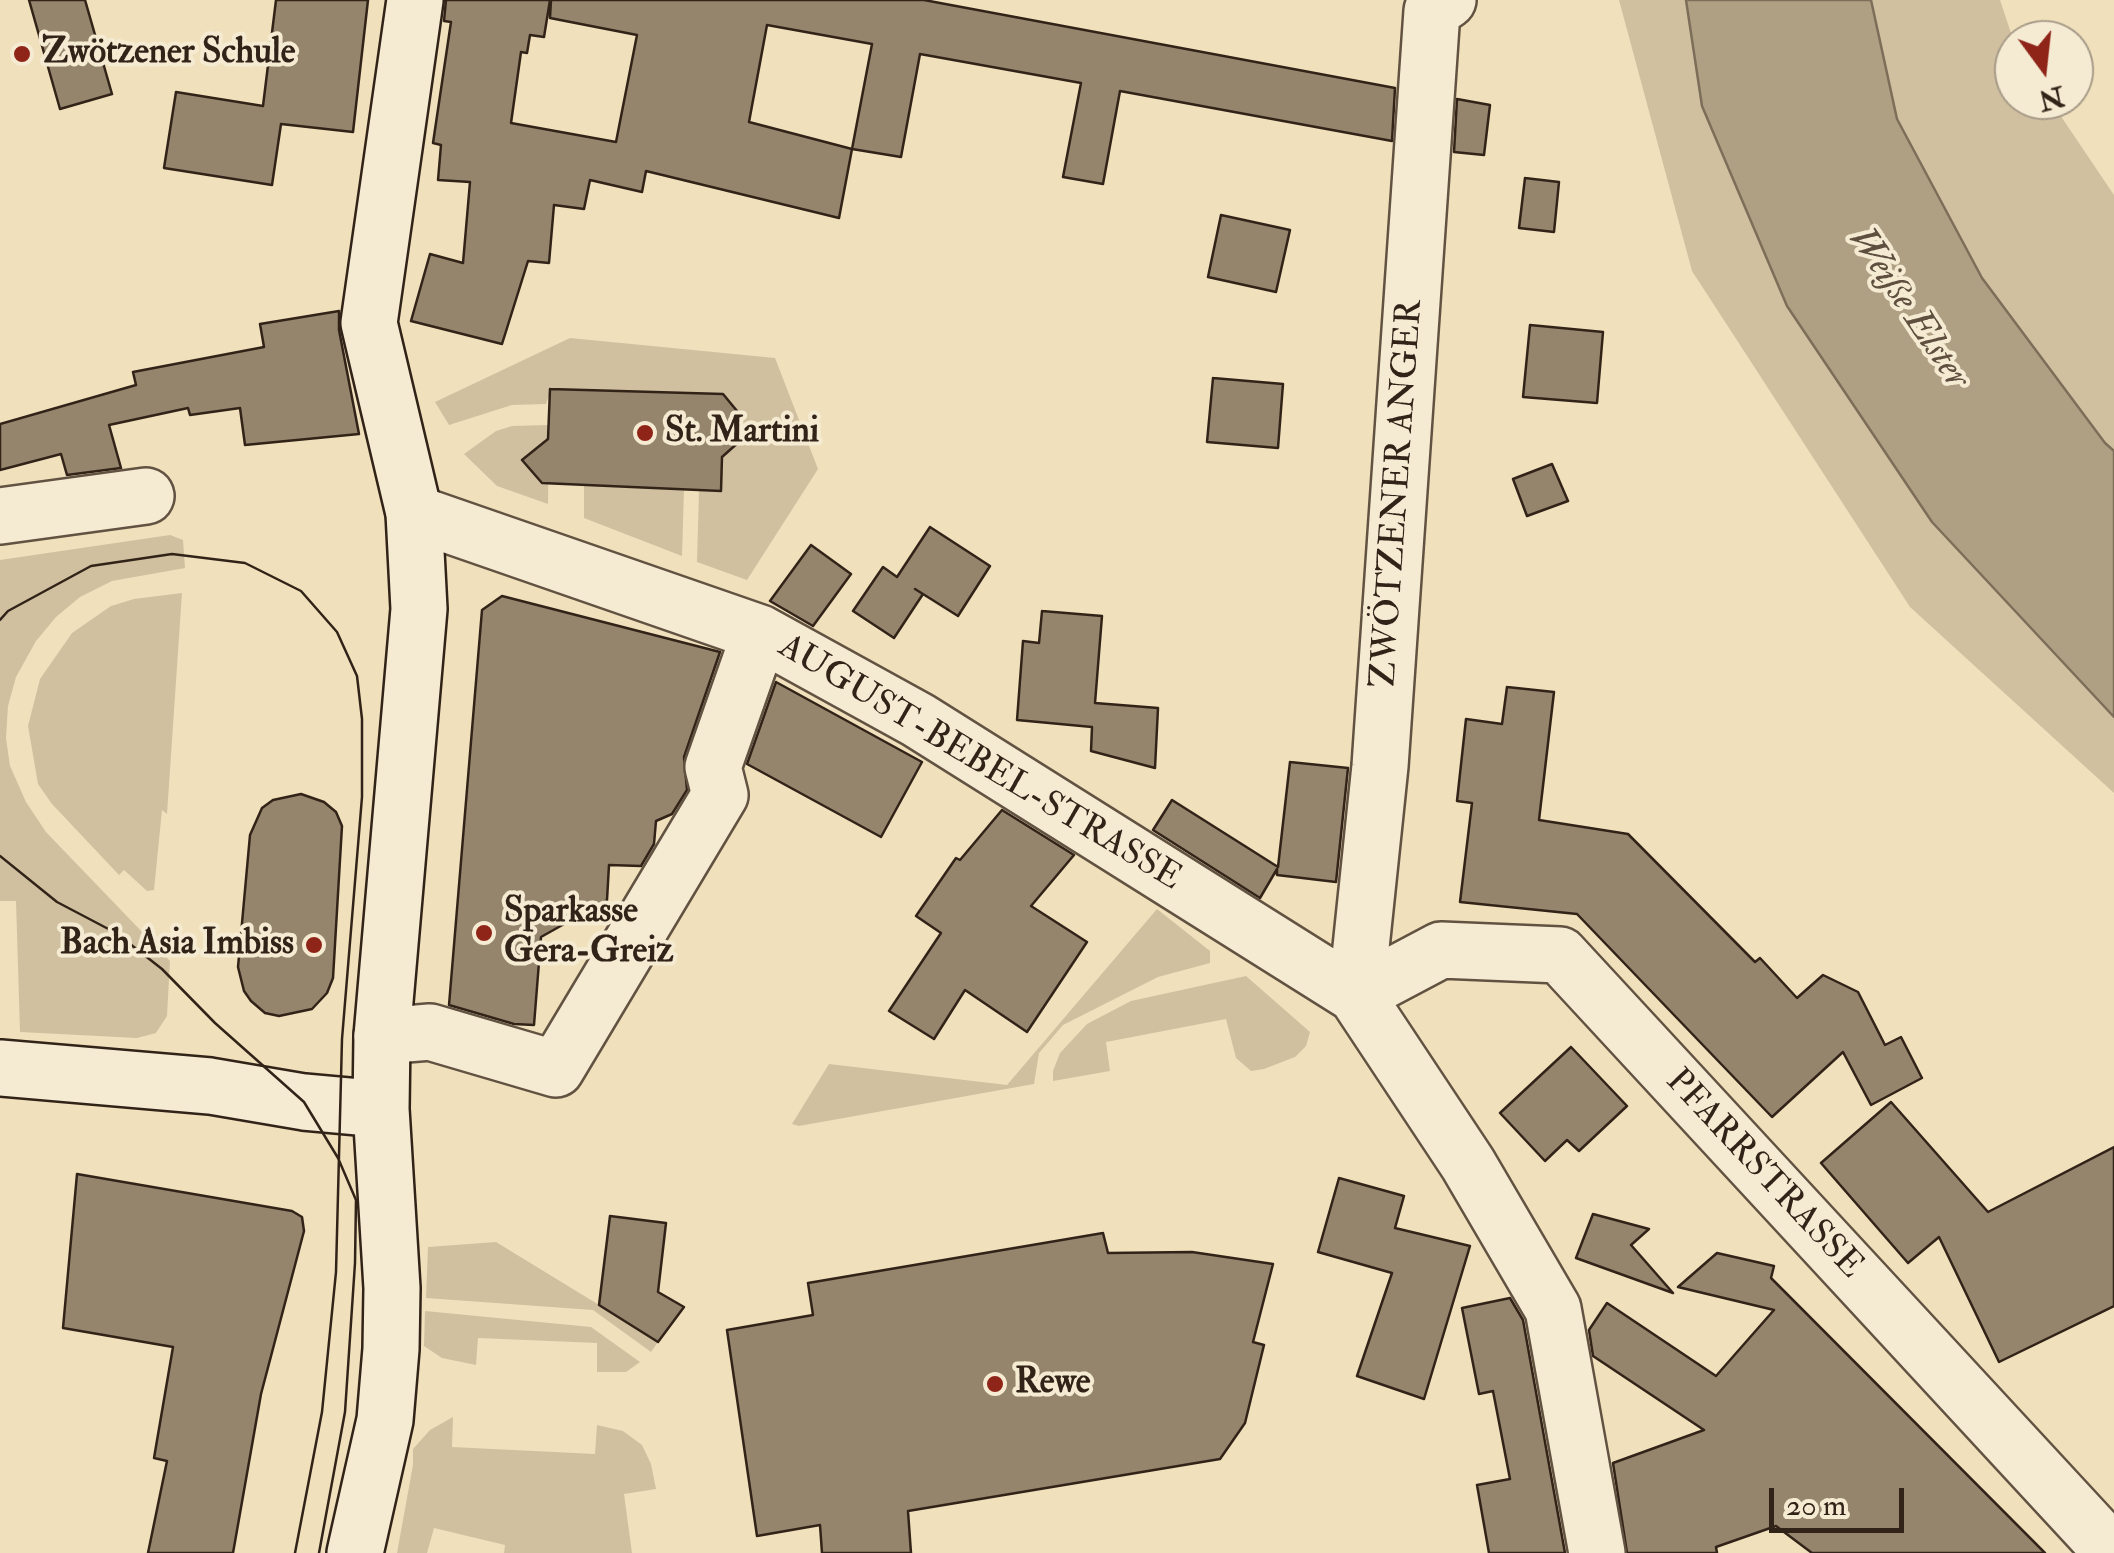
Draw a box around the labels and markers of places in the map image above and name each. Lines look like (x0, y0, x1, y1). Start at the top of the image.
place label: Zwötzener Schule (42, 33, 295, 75)
marker: Zwötzener Schule (11, 43, 33, 65)
place label: St. Martini (665, 412, 819, 454)
marker: St. Martini (634, 422, 656, 444)
place label: Sparkasse Gera-Greiz (504, 892, 673, 974)
marker: Sparkasse Gera-Greiz (473, 922, 495, 944)
place label: Bach Asia Imbiss (60, 924, 294, 966)
marker: Bach Asia Imbiss (303, 934, 325, 956)
place label: Rewe (1015, 1363, 1090, 1405)
marker: Rewe (984, 1373, 1006, 1395)

